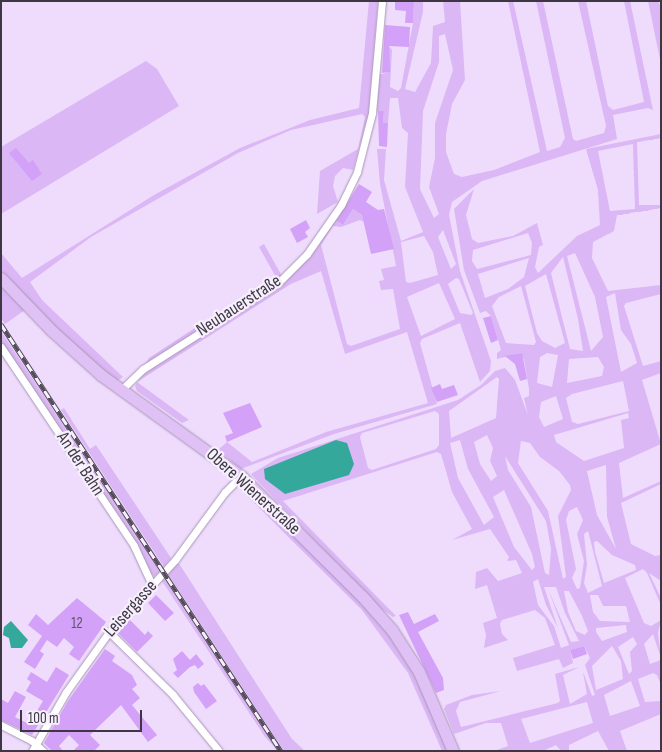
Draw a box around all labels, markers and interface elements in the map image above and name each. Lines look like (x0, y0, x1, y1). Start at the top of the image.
street label: Neubauerstraße (193, 271, 285, 341)
street label: An der Bahn (51, 428, 109, 500)
street label: Obere Wienerstraße (201, 444, 305, 540)
street label: Leisergasse (100, 576, 162, 642)
house number: 12 (71, 615, 83, 633)
scale bar (22, 700, 145, 732)
text: 100 m (28, 709, 59, 728)

